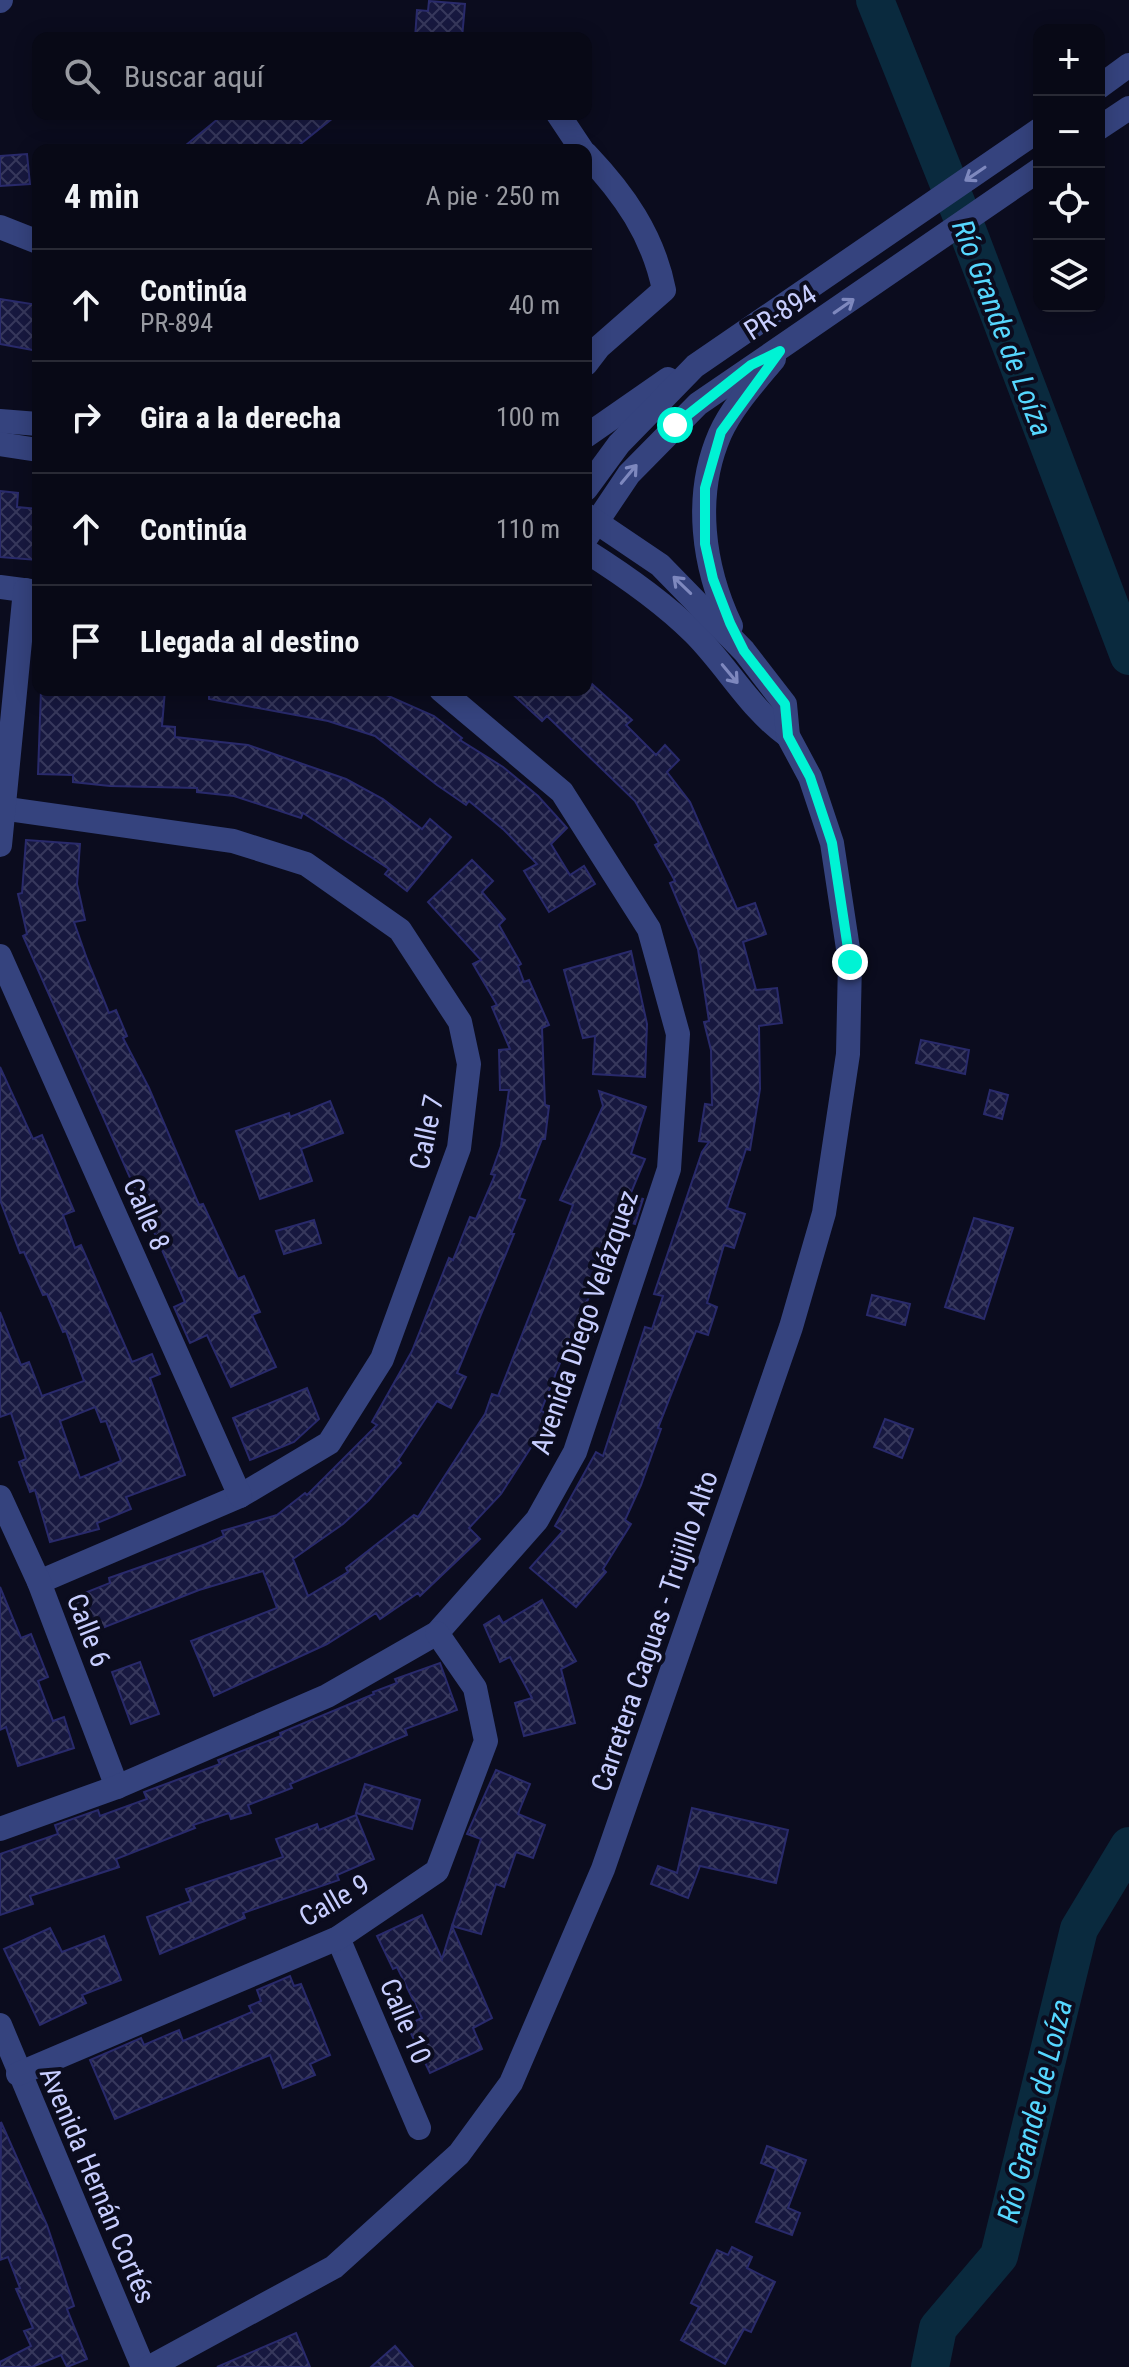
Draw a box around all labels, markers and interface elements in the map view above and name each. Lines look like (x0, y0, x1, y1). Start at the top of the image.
map controls (1033, 24, 1105, 312)
button: + (1033, 24, 1105, 96)
search box (32, 32, 592, 120)
icon: search (60, 54, 104, 98)
text: Buscar aquí (124, 59, 264, 94)
button: − (1033, 96, 1105, 168)
one-way arrow (964, 166, 986, 182)
button: locate (1033, 168, 1105, 240)
text: 4 min (64, 176, 140, 216)
text: A pie · 250 m (426, 181, 560, 211)
water label: Río Grande de Loíza (945, 215, 1060, 441)
button: layers (1033, 240, 1105, 312)
text: Continúa (140, 273, 247, 308)
street label: PR-894 (738, 278, 822, 347)
icon: ahead (64, 283, 108, 327)
text: 40 m (509, 290, 560, 320)
one-way arrow (833, 298, 855, 314)
text: PR-894 (140, 308, 213, 338)
icon: right (64, 395, 108, 439)
text: Gira a la derecha (140, 400, 341, 435)
text: 100 m (496, 402, 560, 432)
route start (657, 407, 693, 443)
one-way arrow (620, 464, 638, 485)
icon: ahead (64, 507, 108, 551)
text: Continúa (140, 512, 247, 547)
text: 110 m (496, 514, 560, 544)
one-way arrow (673, 576, 692, 595)
icon: arrive (64, 619, 108, 663)
text: Llegada al destino (140, 624, 359, 659)
one-way arrow (721, 663, 739, 684)
route end (832, 944, 868, 980)
street label: Calle 7 (402, 1092, 450, 1172)
street label: Calle 8 (116, 1173, 177, 1255)
street label: Avenida Diego Velázquez (524, 1186, 645, 1459)
street label: Carretera Caguas - Trujillo Alto (584, 1467, 725, 1796)
street label: Calle 6 (60, 1589, 117, 1671)
street label: Calle 9 (293, 1867, 375, 1934)
street label: Calle 10 (373, 1974, 438, 2069)
water label: Río Grande de Loíza (990, 1996, 1079, 2226)
street label: Avenida Hernán Cortés (33, 2062, 162, 2308)

